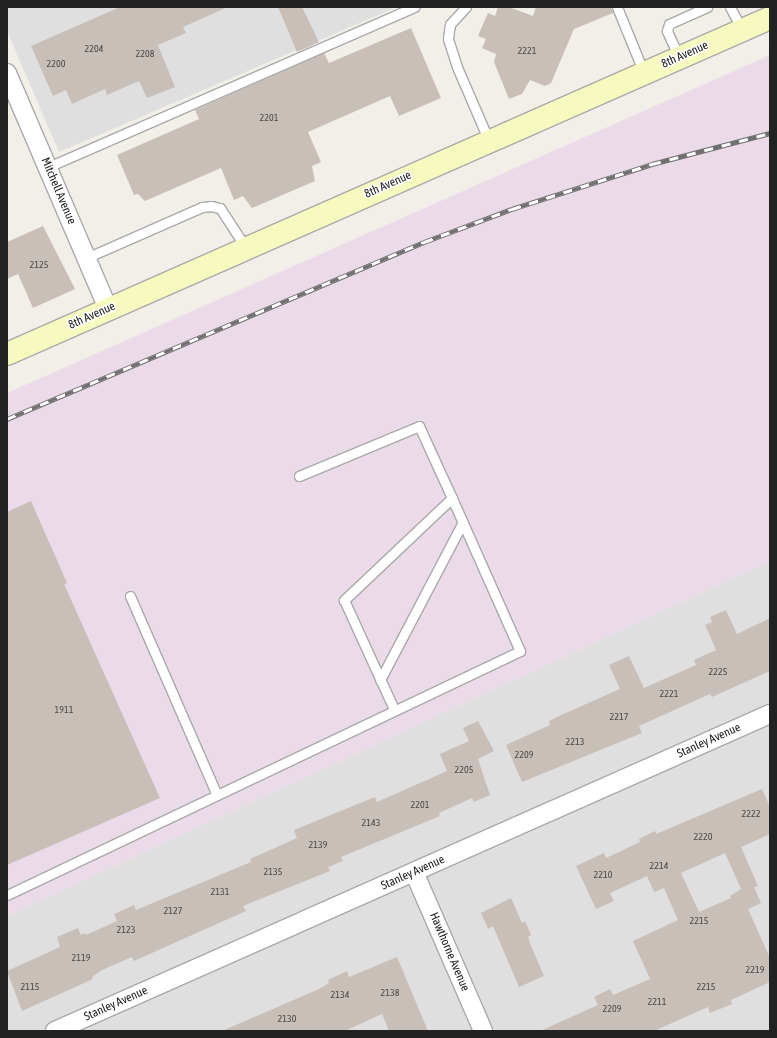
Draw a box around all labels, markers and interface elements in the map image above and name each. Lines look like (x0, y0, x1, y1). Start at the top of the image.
street label: 8th Avenue (659, 38, 711, 72)
house number: 2204 (85, 43, 103, 55)
house number: 2221 (518, 45, 536, 57)
house number: 2208 (136, 48, 154, 60)
house number: 2200 (47, 58, 65, 70)
house number: 2201 (260, 112, 278, 124)
street label: Mitchell Avenue (37, 155, 79, 227)
street label: 8th Avenue (362, 168, 414, 202)
house number: 2125 (30, 259, 48, 271)
street label: 8th Avenue (66, 299, 118, 333)
house number: 2225 (709, 666, 727, 678)
house number: 2221 (660, 688, 678, 700)
house number: 1911 (55, 704, 73, 716)
house number: 2217 (610, 711, 628, 723)
street label: Stanley Avenue (675, 721, 743, 761)
house number: 2213 (566, 736, 584, 748)
house number: 2209 (515, 749, 533, 761)
house number: 2205 (455, 764, 473, 776)
house number: 2201 (411, 799, 429, 811)
house number: 2222 (742, 808, 760, 820)
house number: 2143 (362, 817, 380, 829)
house number: 2220 (694, 831, 712, 843)
house number: 2139 (309, 839, 327, 851)
street label: Stanley Avenue (379, 853, 447, 893)
house number: 2214 (650, 860, 668, 872)
house number: 2135 (264, 866, 282, 878)
house number: 2210 (594, 869, 612, 881)
house number: 2131 (211, 886, 229, 898)
house number: 2127 (164, 905, 182, 917)
street label: Hawthorne Avenue (426, 910, 472, 994)
house number: 2215 (690, 915, 708, 927)
house number: 2123 (117, 924, 135, 936)
house number: 2119 (72, 952, 90, 964)
house number: 2219 (746, 964, 764, 976)
house number: 2115 (21, 981, 39, 993)
house number: 2215 (697, 981, 715, 993)
street label: Stanley Avenue (82, 984, 150, 1024)
house number: 2138 (381, 987, 399, 999)
house number: 2134 (331, 989, 349, 1001)
house number: 2211 (648, 996, 666, 1008)
house number: 2209 (603, 1003, 621, 1015)
house number: 2130 (278, 1013, 296, 1025)

